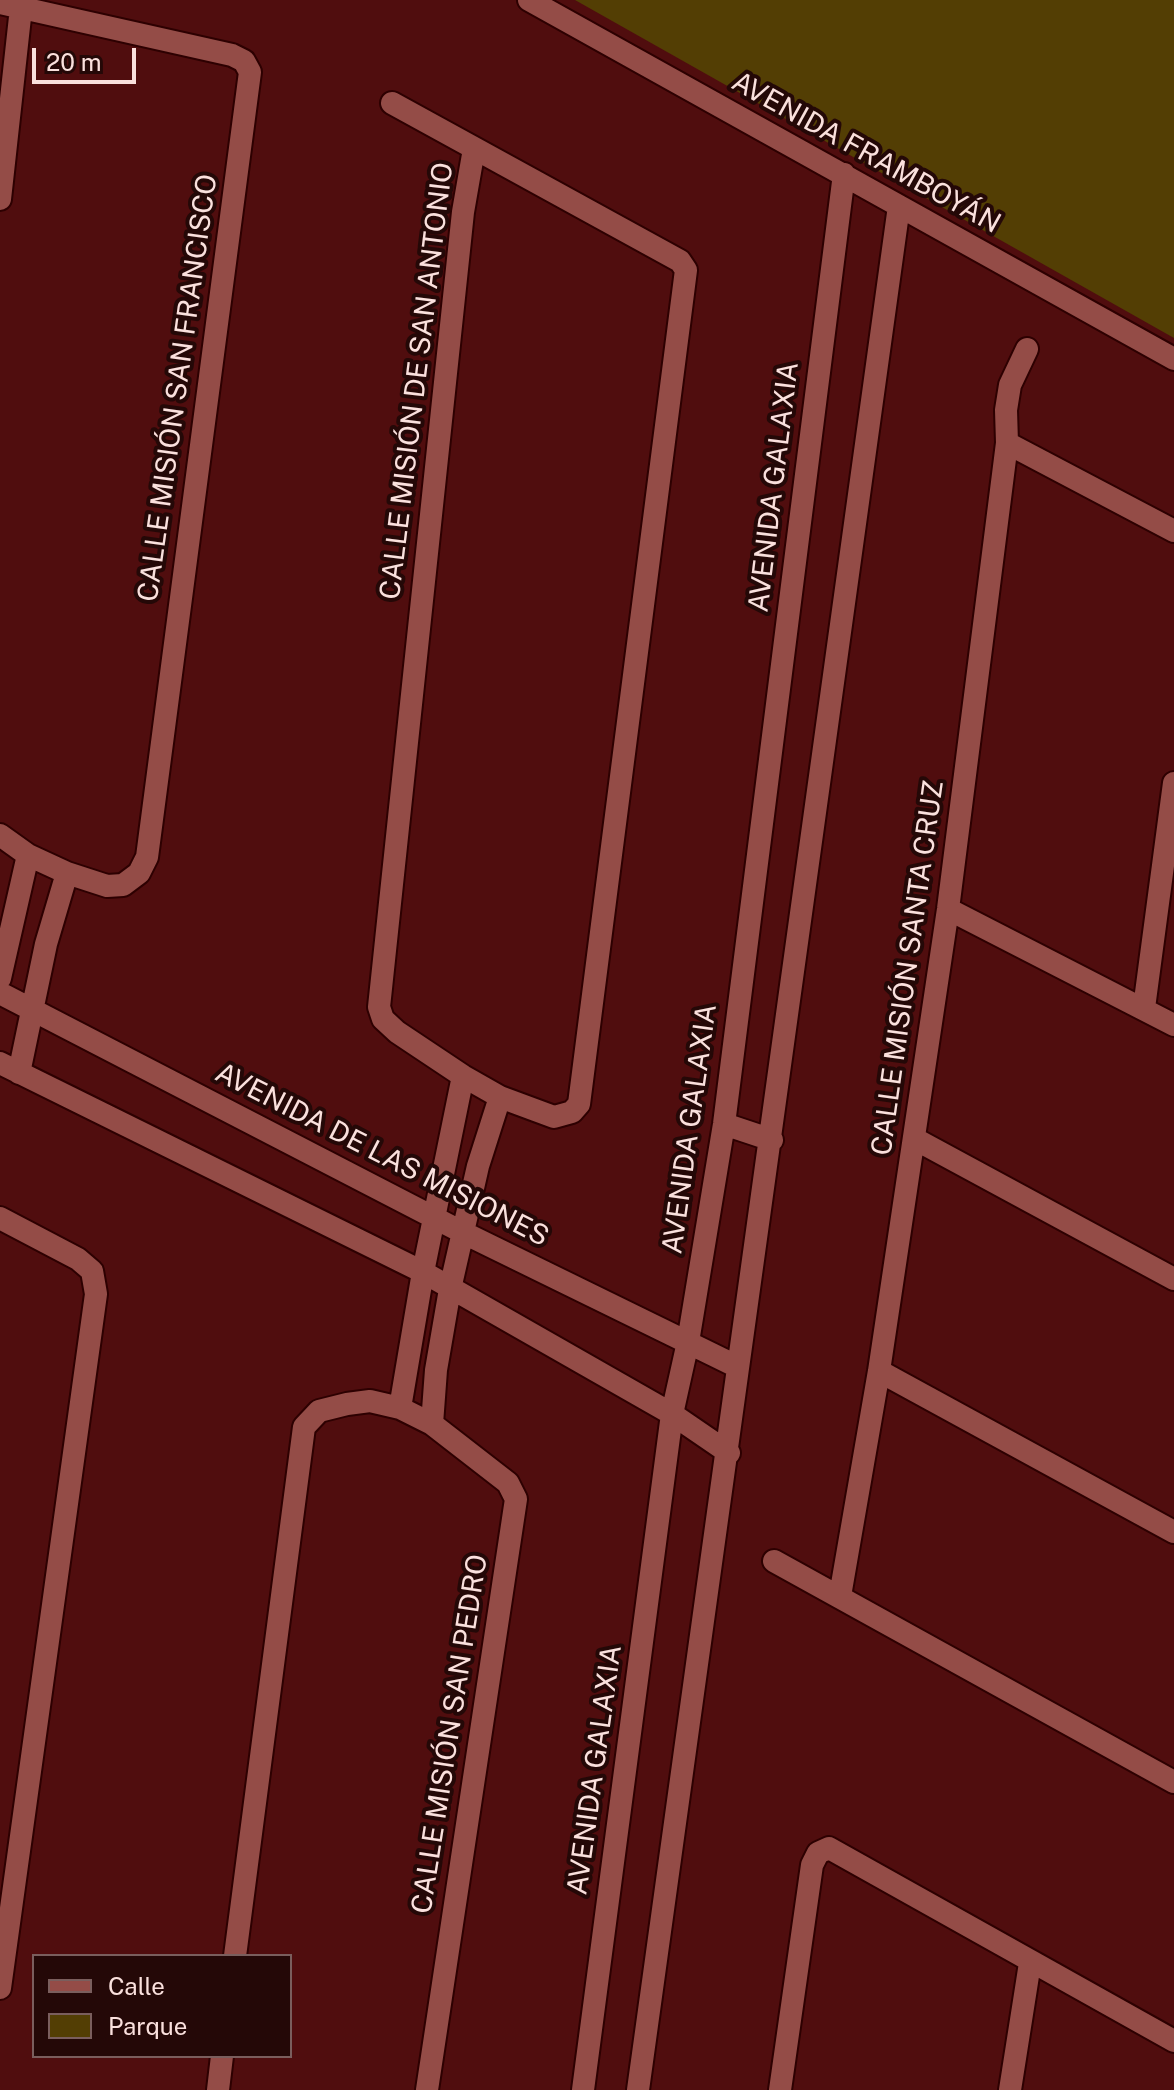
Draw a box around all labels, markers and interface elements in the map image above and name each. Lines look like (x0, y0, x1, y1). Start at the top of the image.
scale bar (36, 32, 140, 82)
text: 20 m (46, 48, 102, 76)
street label: AVENIDA FRAMBOYÁN (726, 65, 1006, 241)
street label: CALLE MISIÓN DE SAN ANTONIO (373, 160, 461, 602)
street label: CALLE MISIÓN SAN FRANCISCO (131, 172, 225, 604)
street label: AVENIDA GALAXIA (742, 360, 806, 614)
street label: CALLE MISIÓN SANTA CRUZ (865, 778, 951, 1158)
street label: AVENIDA GALAXIA (656, 1002, 724, 1256)
street label: AVENIDA DE LAS MISIONES (210, 1056, 554, 1254)
street label: CALLE MISIÓN SAN PEDRO (405, 1552, 495, 1916)
street label: AVENIDA GALAXIA (561, 1643, 629, 1897)
legend (32, 1954, 292, 2058)
text: Calle (108, 1972, 165, 2000)
text: Parque (108, 2012, 187, 2040)

